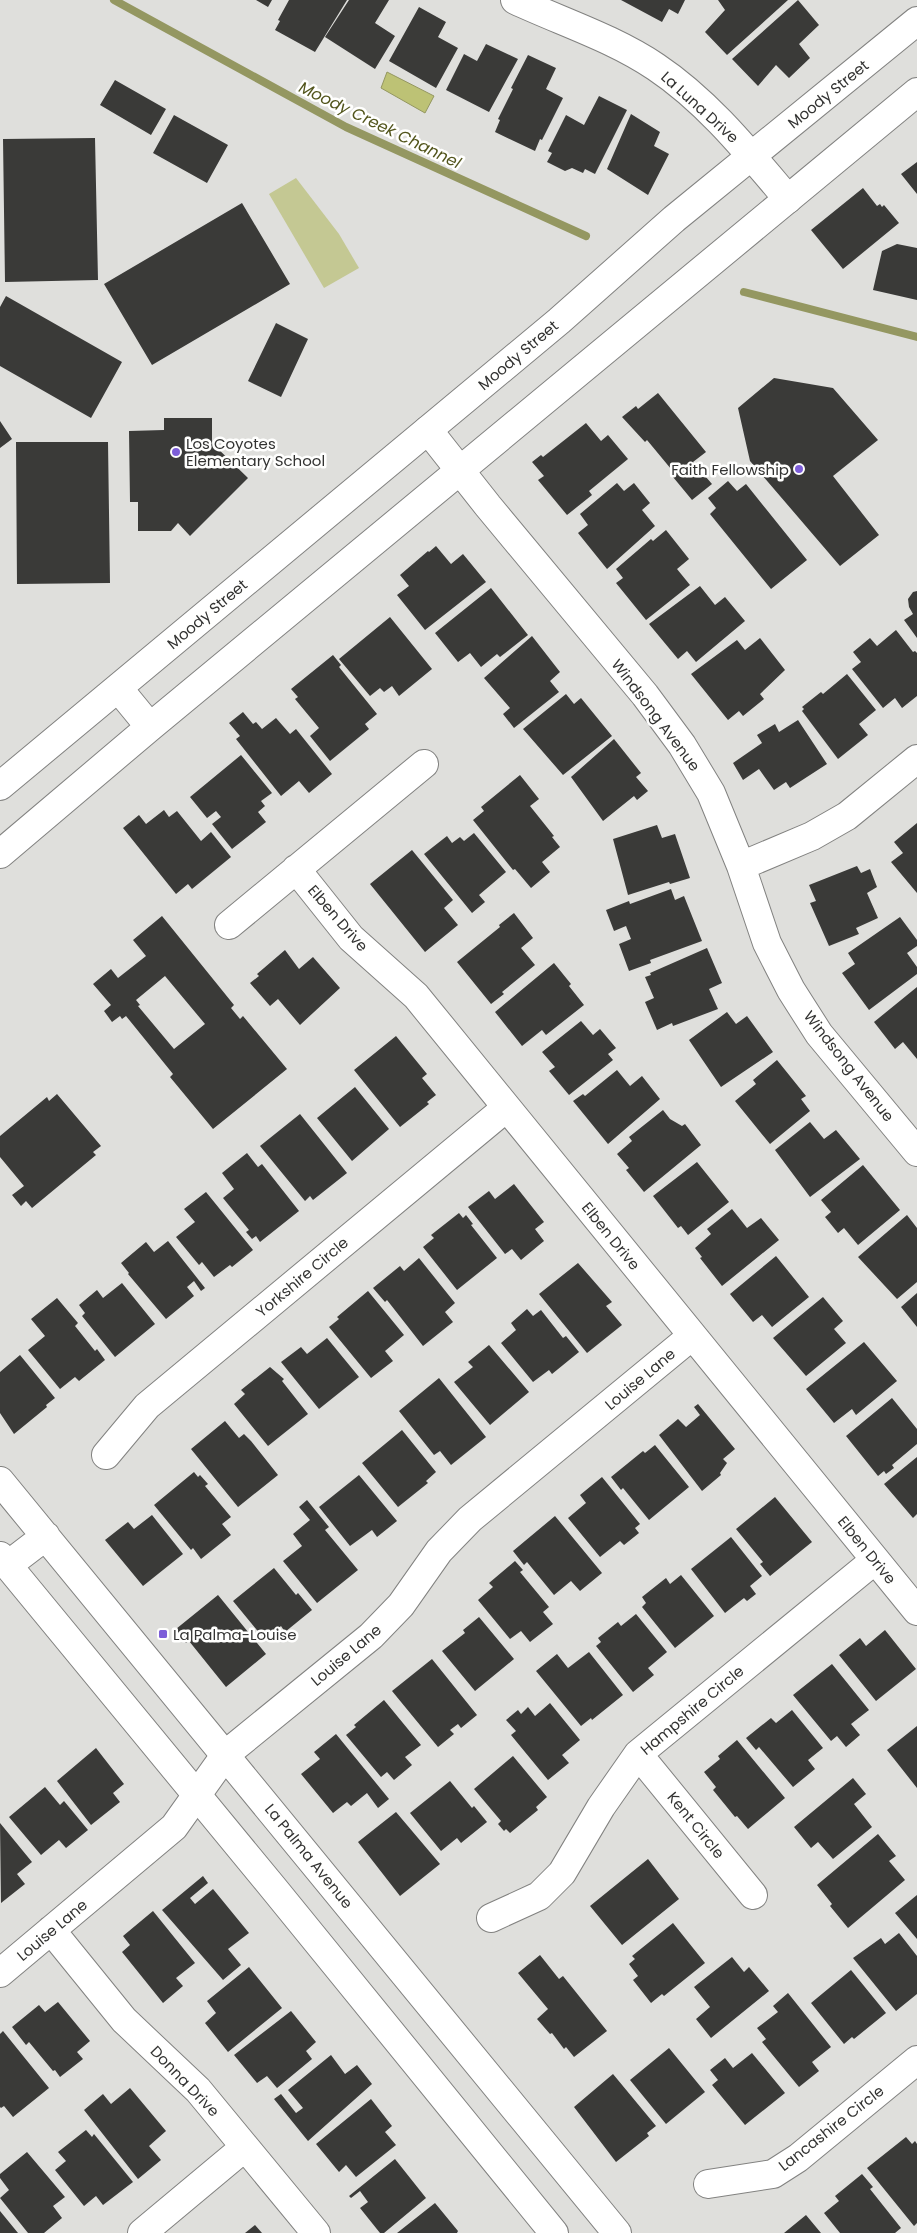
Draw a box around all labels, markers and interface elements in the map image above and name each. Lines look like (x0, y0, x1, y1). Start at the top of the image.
street label: Moody Street (783, 55, 873, 133)
street label: La Luna Drive (657, 66, 743, 148)
water label: Moody Creek Channel (295, 76, 465, 174)
street label: Moody Street (473, 315, 563, 395)
place label: Los Coyotes Elementary School (186, 433, 325, 471)
marker: Los Coyotes Elementary School (170, 446, 182, 458)
place label: Faith Fellowship (671, 459, 789, 480)
marker: Faith Fellowship (793, 463, 805, 475)
street label: Moody Street (162, 574, 252, 654)
street label: Windsong Avenue (607, 655, 705, 775)
street label: Elben Drive (303, 880, 373, 956)
street label: Windsong Avenue (799, 1006, 899, 1126)
street label: Elben Drive (577, 1198, 645, 1274)
street label: Yorkshire Circle (251, 1232, 353, 1322)
street label: Louise Lane (600, 1343, 680, 1415)
street label: Elben Drive (833, 1512, 901, 1588)
street label: Louise Lane (306, 1619, 386, 1691)
place label: La Palma-Louise (173, 1624, 297, 1645)
marker: La Palma-Louise (157, 1628, 169, 1640)
street label: Hampshire Circle (636, 1660, 748, 1760)
street label: Kent Circle (663, 1787, 729, 1863)
street label: La Palma Avenue (260, 1799, 358, 1913)
street label: Louise Lane (12, 1894, 92, 1966)
street label: Donna Drive (146, 2041, 224, 2121)
street label: Lancashire Circle (774, 2080, 888, 2176)

